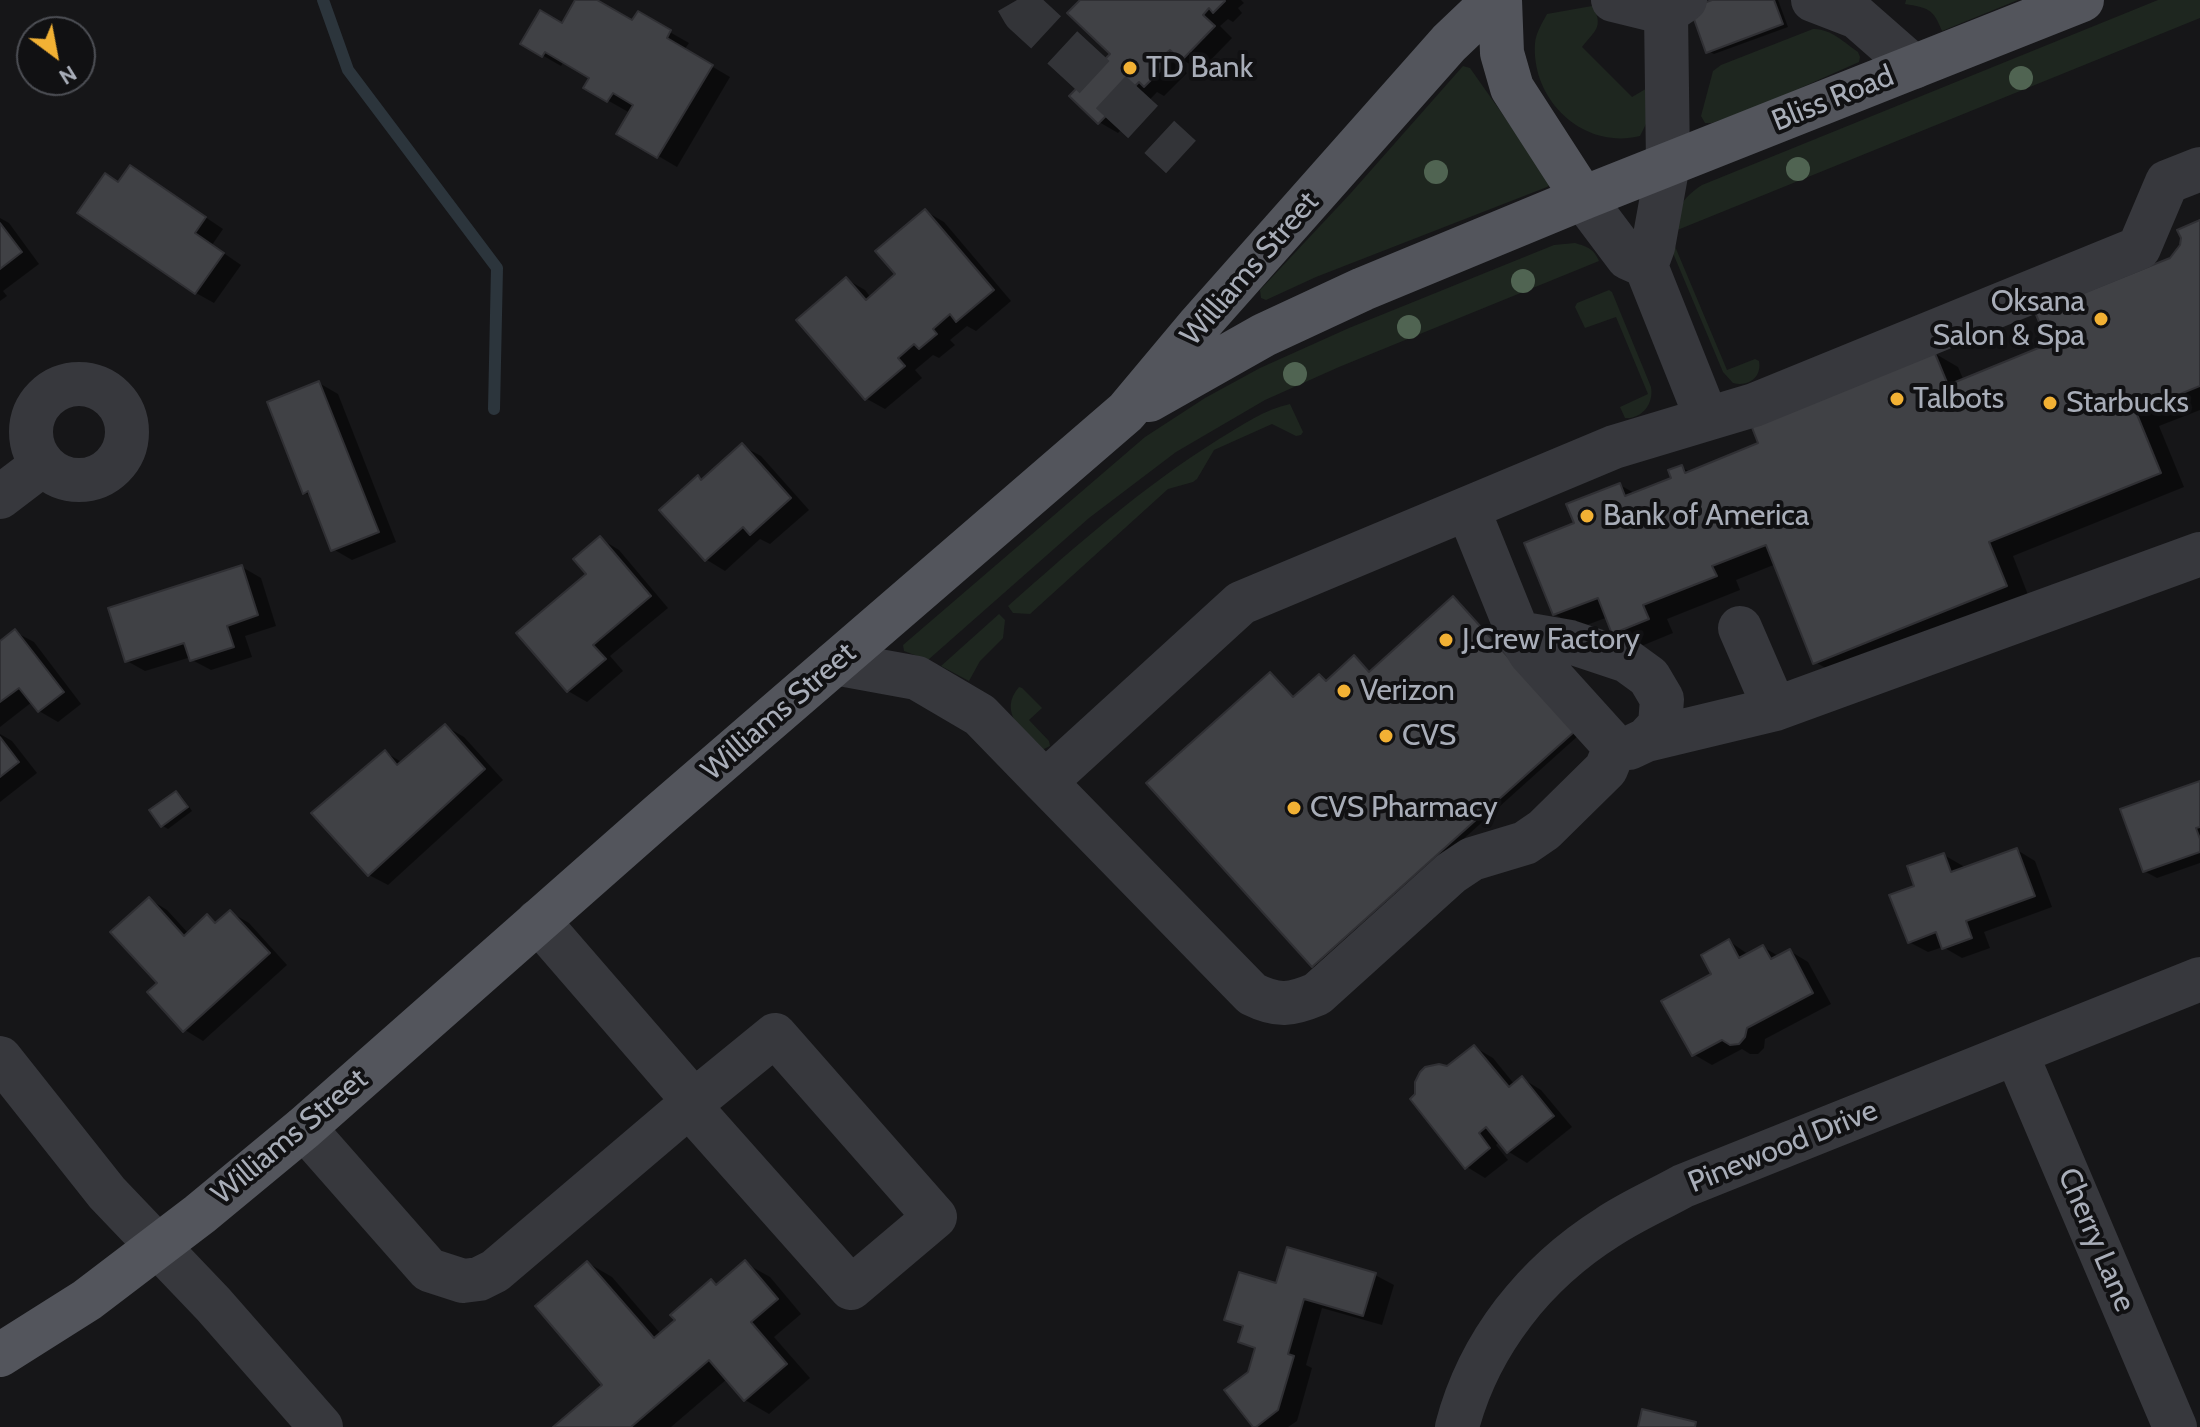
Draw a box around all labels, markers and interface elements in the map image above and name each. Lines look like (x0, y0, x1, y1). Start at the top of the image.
north arrow (16, 16, 96, 96)
place label: TD Bank (1146, 50, 1253, 86)
street label: Bliss Road (1767, 58, 1899, 140)
marker: TD Bank (1121, 59, 1139, 77)
text: N (54, 60, 82, 91)
street label: Williams Street (1173, 185, 1327, 353)
place label: Oksana Salon & Spa (1933, 284, 2085, 354)
marker: Oksana Salon & Spa (2092, 310, 2110, 328)
place label: Talbots (1913, 381, 2004, 417)
place label: Starbucks (2066, 385, 2189, 421)
marker: Talbots (1888, 390, 1906, 408)
marker: Starbucks (2041, 394, 2059, 412)
place label: Bank of America (1603, 498, 1809, 534)
marker: Bank of America (1578, 507, 1596, 525)
place label: J.Crew Factory (1462, 622, 1640, 658)
marker: J.Crew Factory (1437, 631, 1455, 649)
street label: Williams Street (695, 635, 863, 789)
place label: Verizon (1360, 673, 1455, 709)
marker: Verizon (1335, 682, 1353, 700)
place label: CVS (1402, 718, 1456, 754)
marker: CVS (1377, 727, 1395, 745)
place label: CVS Pharmacy (1310, 790, 1498, 826)
marker: CVS Pharmacy (1285, 799, 1303, 817)
street label: Williams Street (205, 1061, 375, 1213)
street label: Pinewood Drive (1683, 1093, 1883, 1201)
street label: Cherry Lane (2050, 1163, 2142, 1317)

